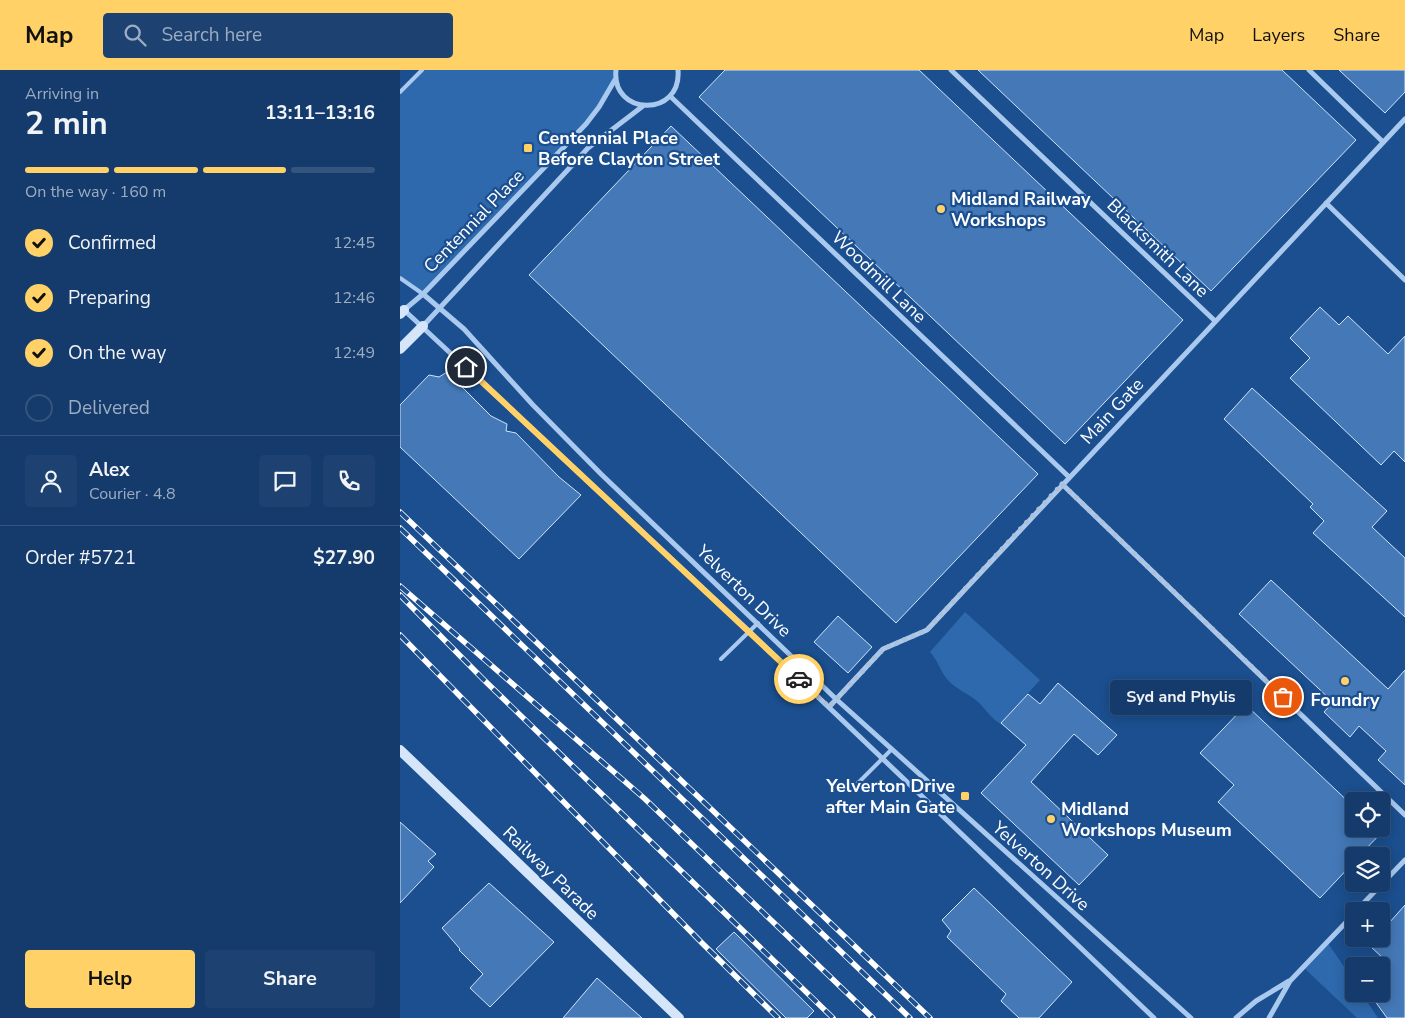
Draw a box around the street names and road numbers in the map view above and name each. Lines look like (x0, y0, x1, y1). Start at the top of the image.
street label: Centennial Place (418, 164, 530, 278)
street label: Blacksmith Lane (1102, 193, 1214, 303)
street label: Woodmill Lane (826, 226, 932, 328)
street label: Main Gate (1075, 373, 1149, 449)
street label: Yelverton Drive (691, 539, 797, 642)
street label: Yelverton Drive (986, 815, 1095, 916)
street label: Railway Parade (497, 821, 605, 925)

